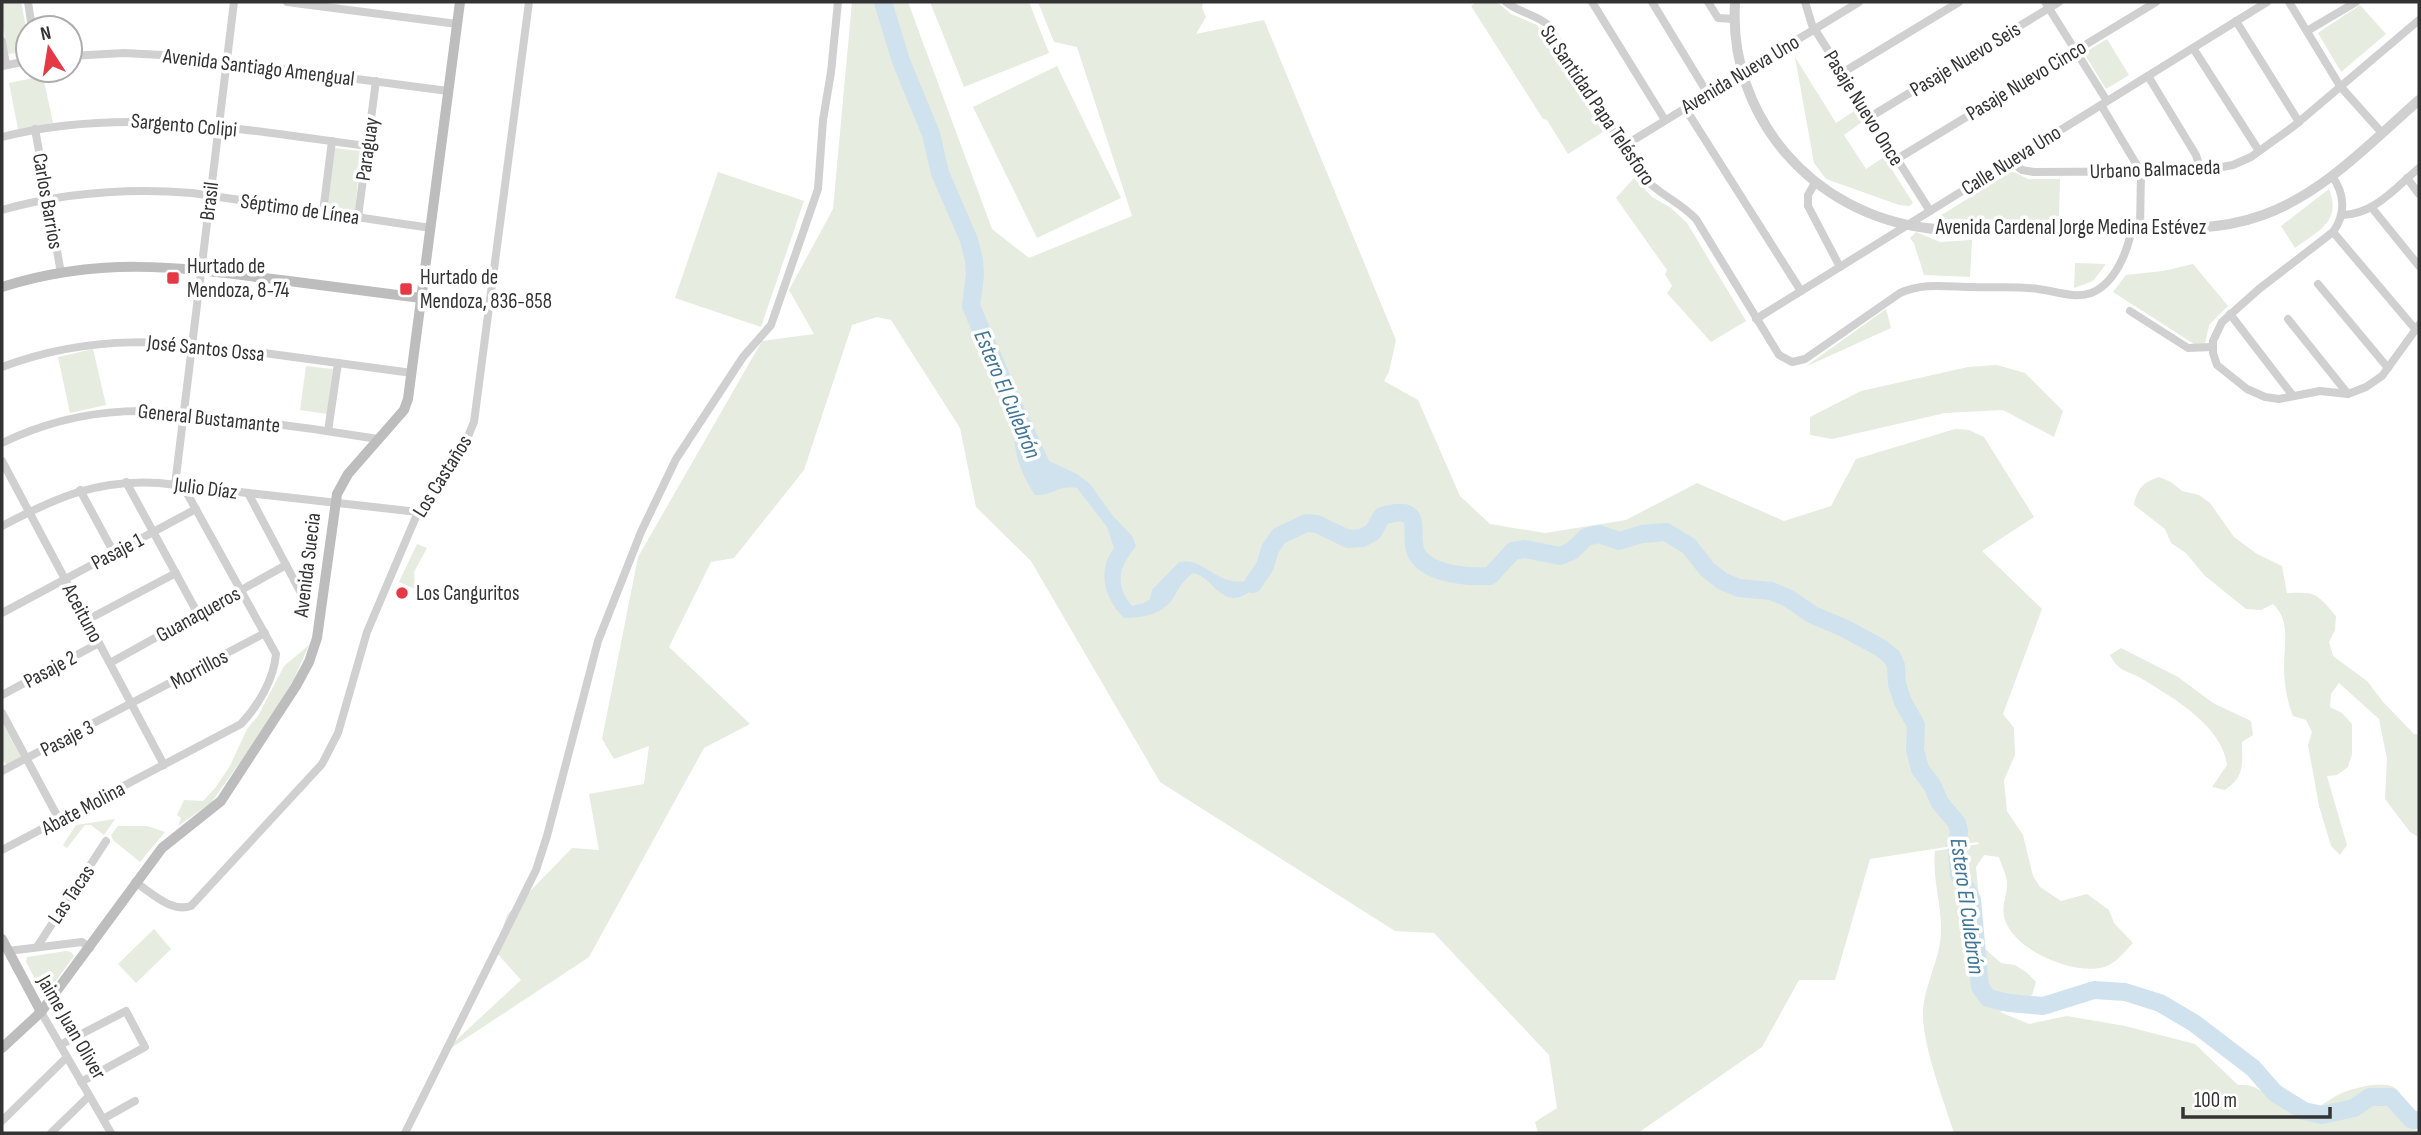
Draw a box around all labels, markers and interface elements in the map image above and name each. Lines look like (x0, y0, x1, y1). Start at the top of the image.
north arrow (14, 14, 84, 84)
street label: Pasaje Nuevo Seis (1905, 17, 2025, 102)
street label: Su Santidad Papa Telésforo (1535, 21, 1660, 190)
text: N (38, 22, 53, 46)
street label: Avenida Nueva Uno (1676, 29, 1804, 120)
street label: Pasaje Nuevo Cinco (1962, 35, 2091, 126)
street label: Avenida Santiago Amengual (161, 43, 356, 92)
street label: Pasaje Nuevo Once (1818, 46, 1909, 171)
street label: Sargento Colipi (130, 108, 238, 143)
street label: Paraguay (351, 116, 384, 182)
street label: Calle Nueva Uno (1957, 120, 2066, 201)
street label: Carlos Barrios (27, 151, 68, 251)
street label: Urbano Balmaceda (2089, 155, 2221, 184)
street label: Brasil (195, 180, 224, 222)
street label: Séptimo de Línea (239, 189, 361, 230)
street label: Avenida Cardenal Jorge Medina Estévez (1935, 215, 2207, 240)
place label: Hurtado de Mendoza, 8-74 (187, 254, 290, 303)
place label: Hurtado de Mendoza, 836-858 (420, 265, 552, 314)
marker: Hurtado de Mendoza, 8-74 (165, 270, 181, 286)
marker: Hurtado de Mendoza, 836-858 (398, 281, 414, 297)
water label: Estero El Culebrón (967, 326, 1047, 463)
street label: José Santos Ossa (145, 330, 266, 367)
street label: General Bustamante (137, 399, 281, 438)
street label: Los Castaños (407, 431, 477, 522)
street label: Julio Díaz (172, 472, 239, 505)
street label: Avenida Suecia (289, 512, 326, 620)
street label: Pasaje 1 (87, 527, 148, 575)
street label: Aceituno (56, 579, 108, 647)
street label: Guanaqueros (152, 581, 245, 648)
place label: Los Canguritos (416, 581, 520, 606)
marker: Los Canguritos (394, 585, 410, 601)
street label: Morrillos (166, 644, 232, 695)
street label: Pasaje 2 (19, 645, 81, 694)
street label: Pasaje 3 (36, 714, 98, 762)
street label: Abate Molina (36, 776, 129, 841)
water label: Estero El Culebrón (1944, 836, 1990, 976)
street label: Las Tacas (43, 860, 100, 929)
street label: Jaime Juan Oliver (31, 970, 111, 1084)
scale bar (2183, 1076, 2330, 1120)
text: 100 m (2194, 1088, 2237, 1113)

